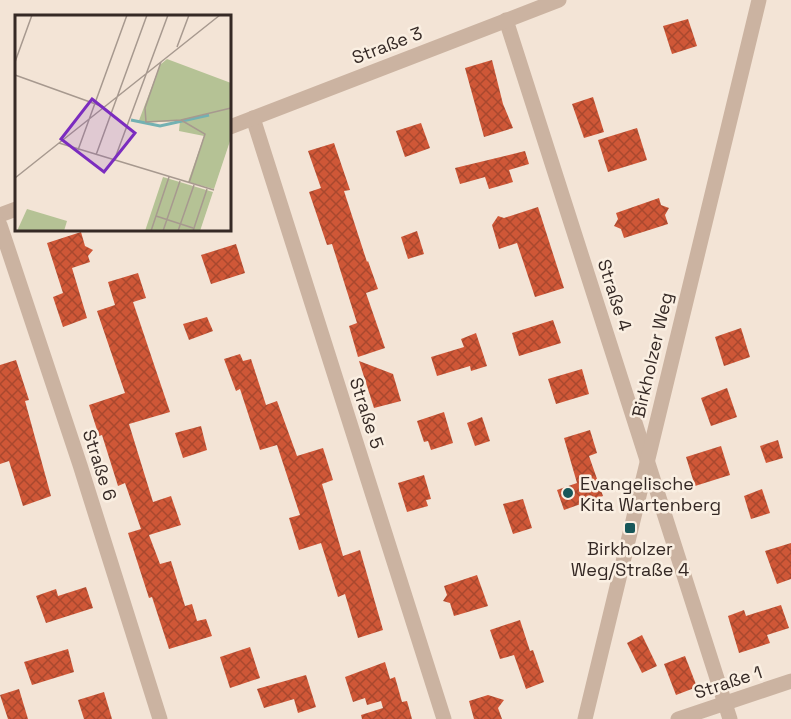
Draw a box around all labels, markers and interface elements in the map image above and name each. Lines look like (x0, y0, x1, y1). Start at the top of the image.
inset map (15, 15, 231, 231)
street label: Straße 3 (349, 21, 425, 69)
street label: Straße 4 (593, 256, 637, 334)
street label: Birkholzer Weg (626, 290, 678, 420)
street label: Straße 5 (345, 374, 389, 452)
street label: Straße 6 (78, 426, 122, 504)
place label: Evangelische Kita Wartenberg (580, 472, 721, 516)
marker: Evangelische Kita Wartenberg (561, 486, 575, 500)
marker: Birkholzer Weg/Straße 4 (623, 521, 637, 535)
place label: Birkholzer Weg/Straße 4 (571, 537, 689, 581)
street label: Straße 1 (691, 660, 765, 704)

